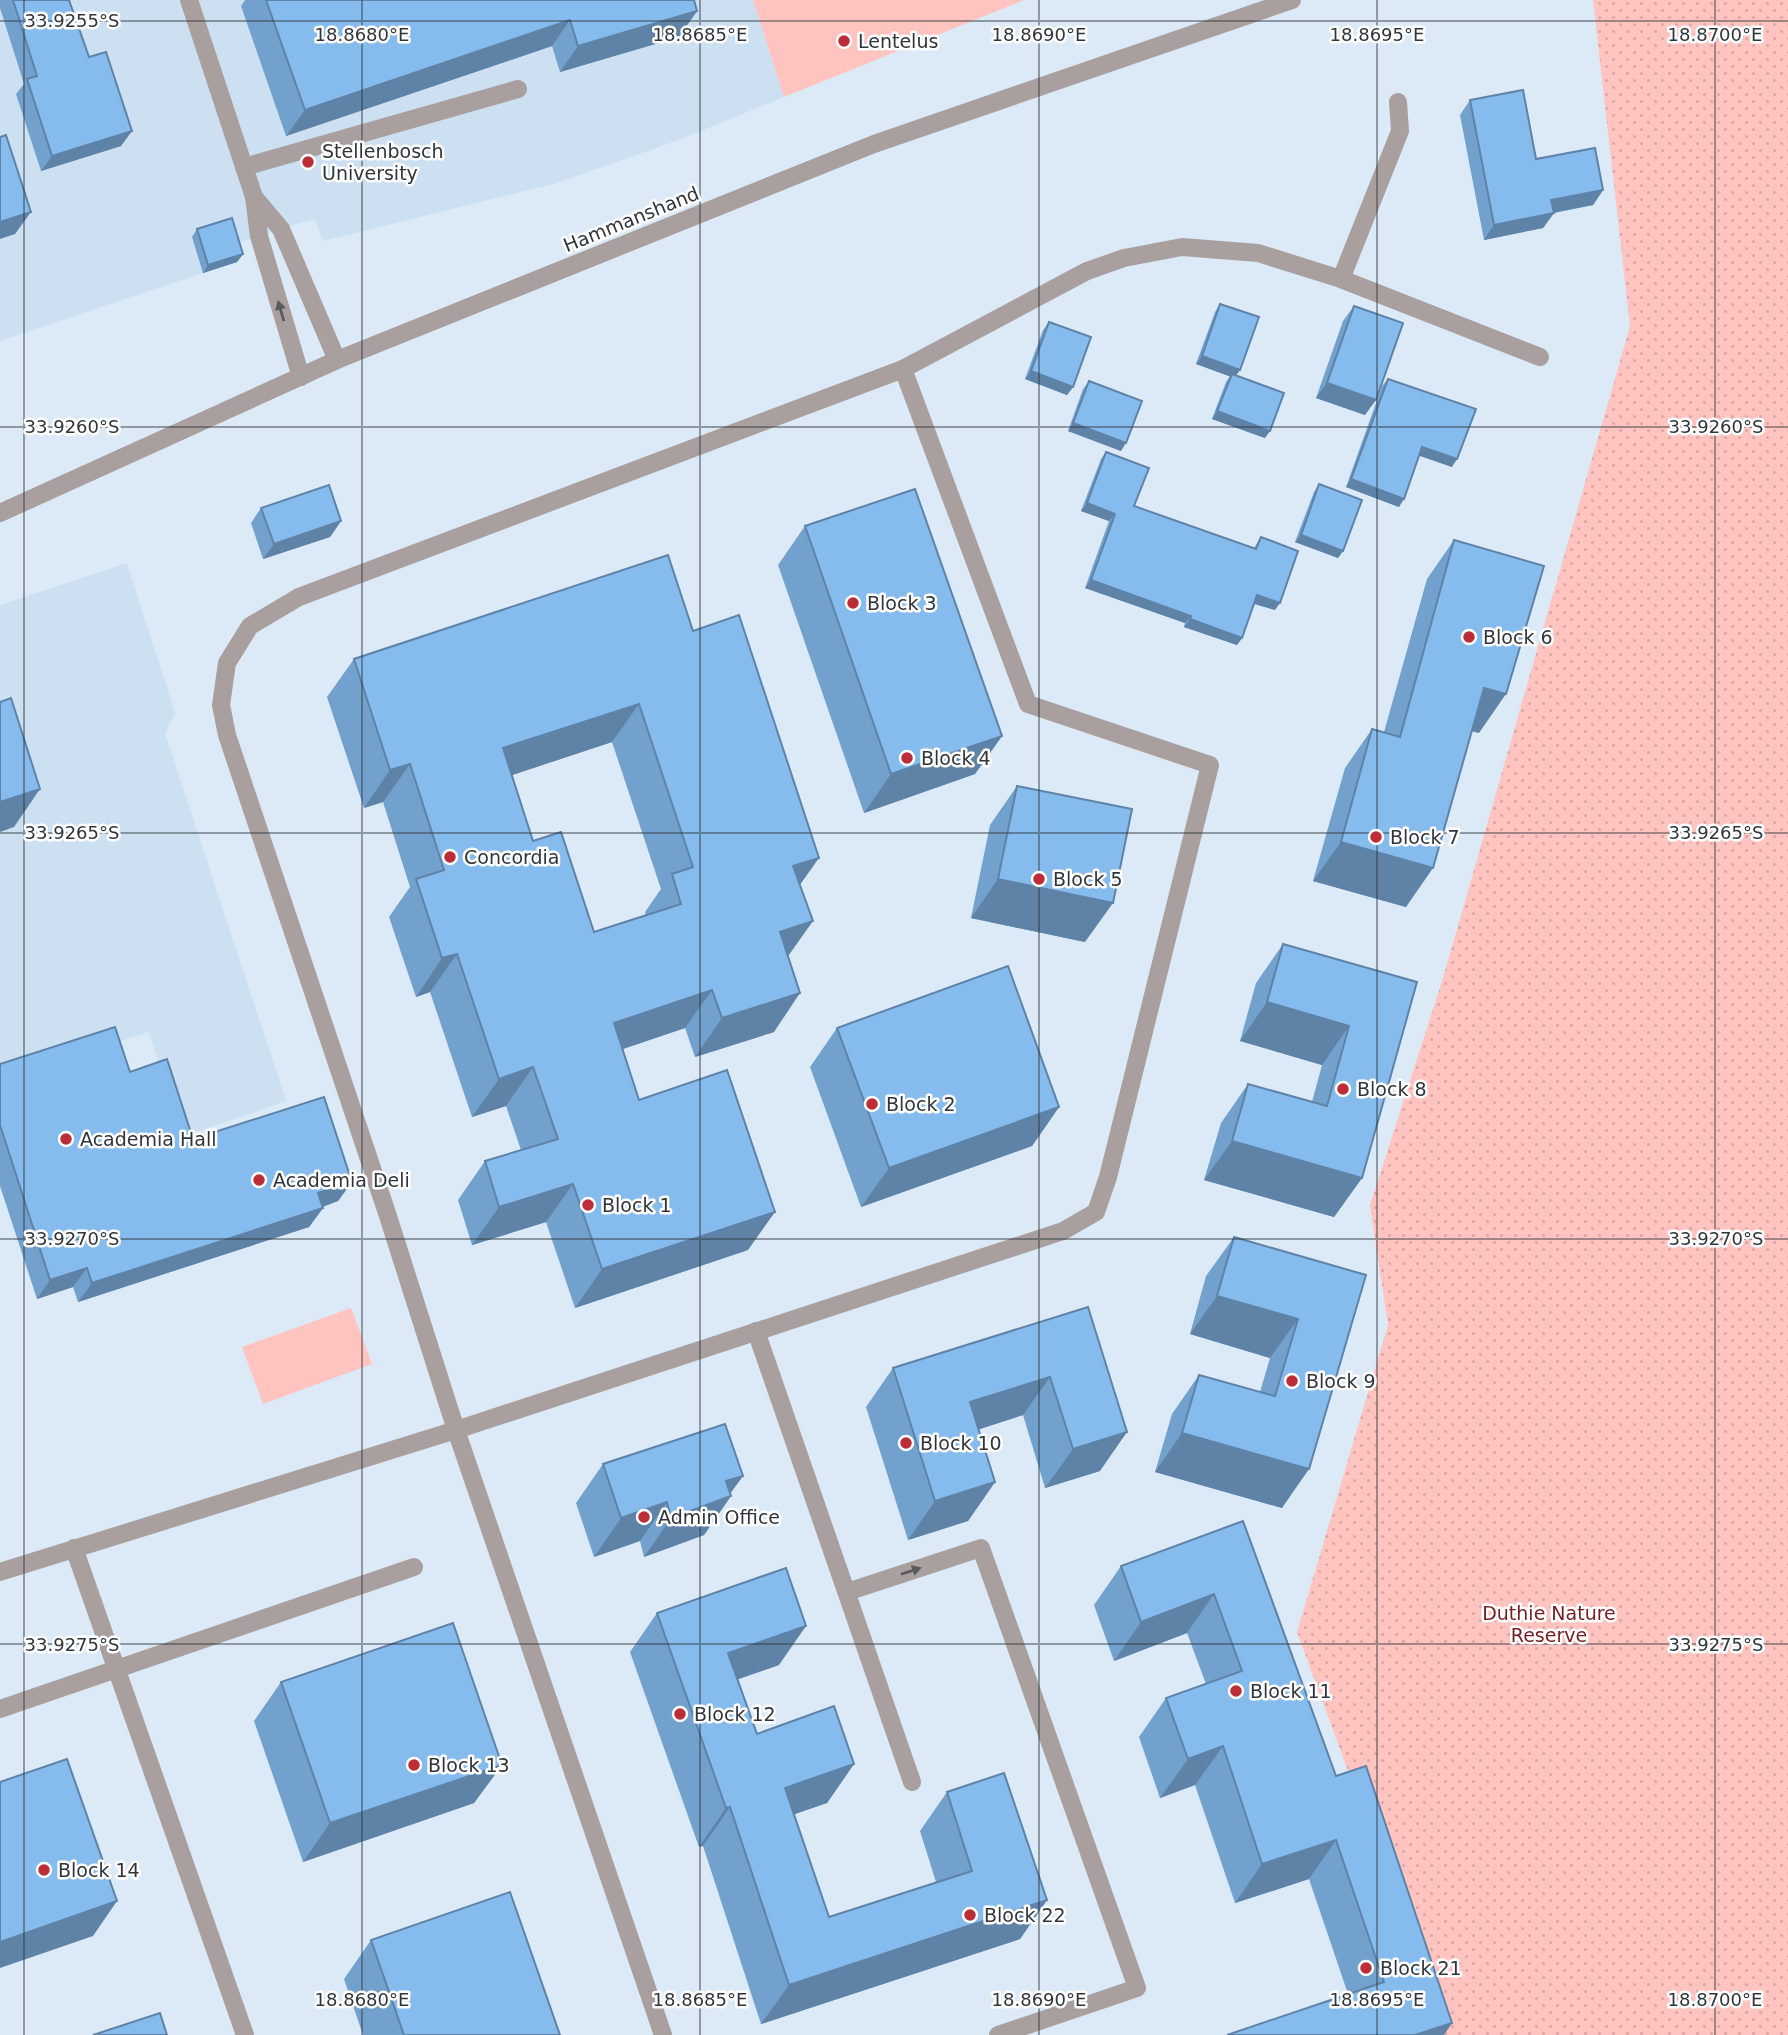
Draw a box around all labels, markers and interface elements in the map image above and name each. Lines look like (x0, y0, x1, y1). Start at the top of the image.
text: 33.9255°S (25, 10, 119, 31)
text: 18.8680°E (315, 24, 409, 45)
text: 18.8685°E (653, 24, 747, 45)
text: 18.8690°E (992, 24, 1086, 45)
text: 18.8695°E (1330, 24, 1424, 45)
text: 18.8700°E (1668, 24, 1762, 45)
place label: Lentelus (858, 30, 938, 52)
marker: Lentelus (836, 33, 852, 49)
place label: Stellenbosch University (322, 140, 444, 184)
marker: Stellenbosch University (300, 154, 316, 170)
street label: Hammanshand (560, 182, 702, 256)
one-way arrow (276, 300, 286, 321)
text: 33.9260°S (25, 416, 119, 437)
text: 33.9260°S (1669, 416, 1763, 437)
place label: Block 3 (867, 592, 937, 614)
marker: Block 3 (845, 595, 861, 611)
place label: Block 6 (1483, 626, 1553, 648)
marker: Block 6 (1461, 629, 1477, 645)
place label: Block 4 (921, 747, 991, 769)
marker: Block 4 (899, 750, 915, 766)
text: 33.9265°S (25, 822, 119, 843)
text: 33.9265°S (1669, 822, 1763, 843)
place label: Block 7 (1390, 826, 1460, 848)
marker: Block 7 (1368, 829, 1384, 845)
place label: Concordia (464, 846, 559, 868)
marker: Concordia (442, 849, 458, 865)
place label: Block 5 (1053, 868, 1123, 890)
marker: Block 5 (1031, 871, 1047, 887)
place label: Block 8 (1357, 1078, 1427, 1100)
marker: Block 8 (1335, 1081, 1351, 1097)
place label: Block 2 (886, 1093, 956, 1115)
marker: Block 2 (864, 1096, 880, 1112)
place label: Academia Hall (80, 1128, 216, 1150)
marker: Academia Hall (58, 1131, 74, 1147)
place label: Academia Deli (273, 1169, 410, 1191)
marker: Academia Deli (251, 1172, 267, 1188)
place label: Block 1 (602, 1194, 672, 1216)
marker: Block 1 (580, 1197, 596, 1213)
text: 33.9270°S (25, 1228, 119, 1249)
text: 33.9270°S (1669, 1228, 1763, 1249)
place label: Block 9 (1306, 1370, 1376, 1392)
marker: Block 9 (1284, 1373, 1300, 1389)
place label: Block 10 (920, 1432, 1002, 1454)
marker: Block 10 (898, 1435, 914, 1451)
place label: Admin Office (658, 1506, 780, 1528)
marker: Admin Office (636, 1509, 652, 1525)
one-way arrow (901, 1565, 922, 1576)
park label: Duthie Nature Reserve (1482, 1602, 1616, 1646)
text: 33.9275°S (25, 1634, 119, 1655)
text: 33.9275°S (1669, 1634, 1763, 1655)
place label: Block 11 (1250, 1680, 1332, 1702)
marker: Block 11 (1228, 1683, 1244, 1699)
place label: Block 12 (694, 1703, 776, 1725)
marker: Block 12 (672, 1706, 688, 1722)
place label: Block 13 (428, 1754, 510, 1776)
marker: Block 13 (406, 1757, 422, 1773)
place label: Block 14 (58, 1859, 140, 1881)
marker: Block 14 (36, 1862, 52, 1878)
place label: Block 22 (984, 1904, 1066, 1926)
marker: Block 22 (962, 1907, 978, 1923)
place label: Block 21 (1380, 1957, 1462, 1979)
marker: Block 21 (1358, 1960, 1374, 1976)
text: 18.8680°E (315, 1989, 409, 2010)
text: 18.8685°E (653, 1989, 747, 2010)
text: 18.8690°E (992, 1989, 1086, 2010)
text: 18.8695°E (1330, 1989, 1424, 2010)
text: 18.8700°E (1668, 1989, 1762, 2010)

